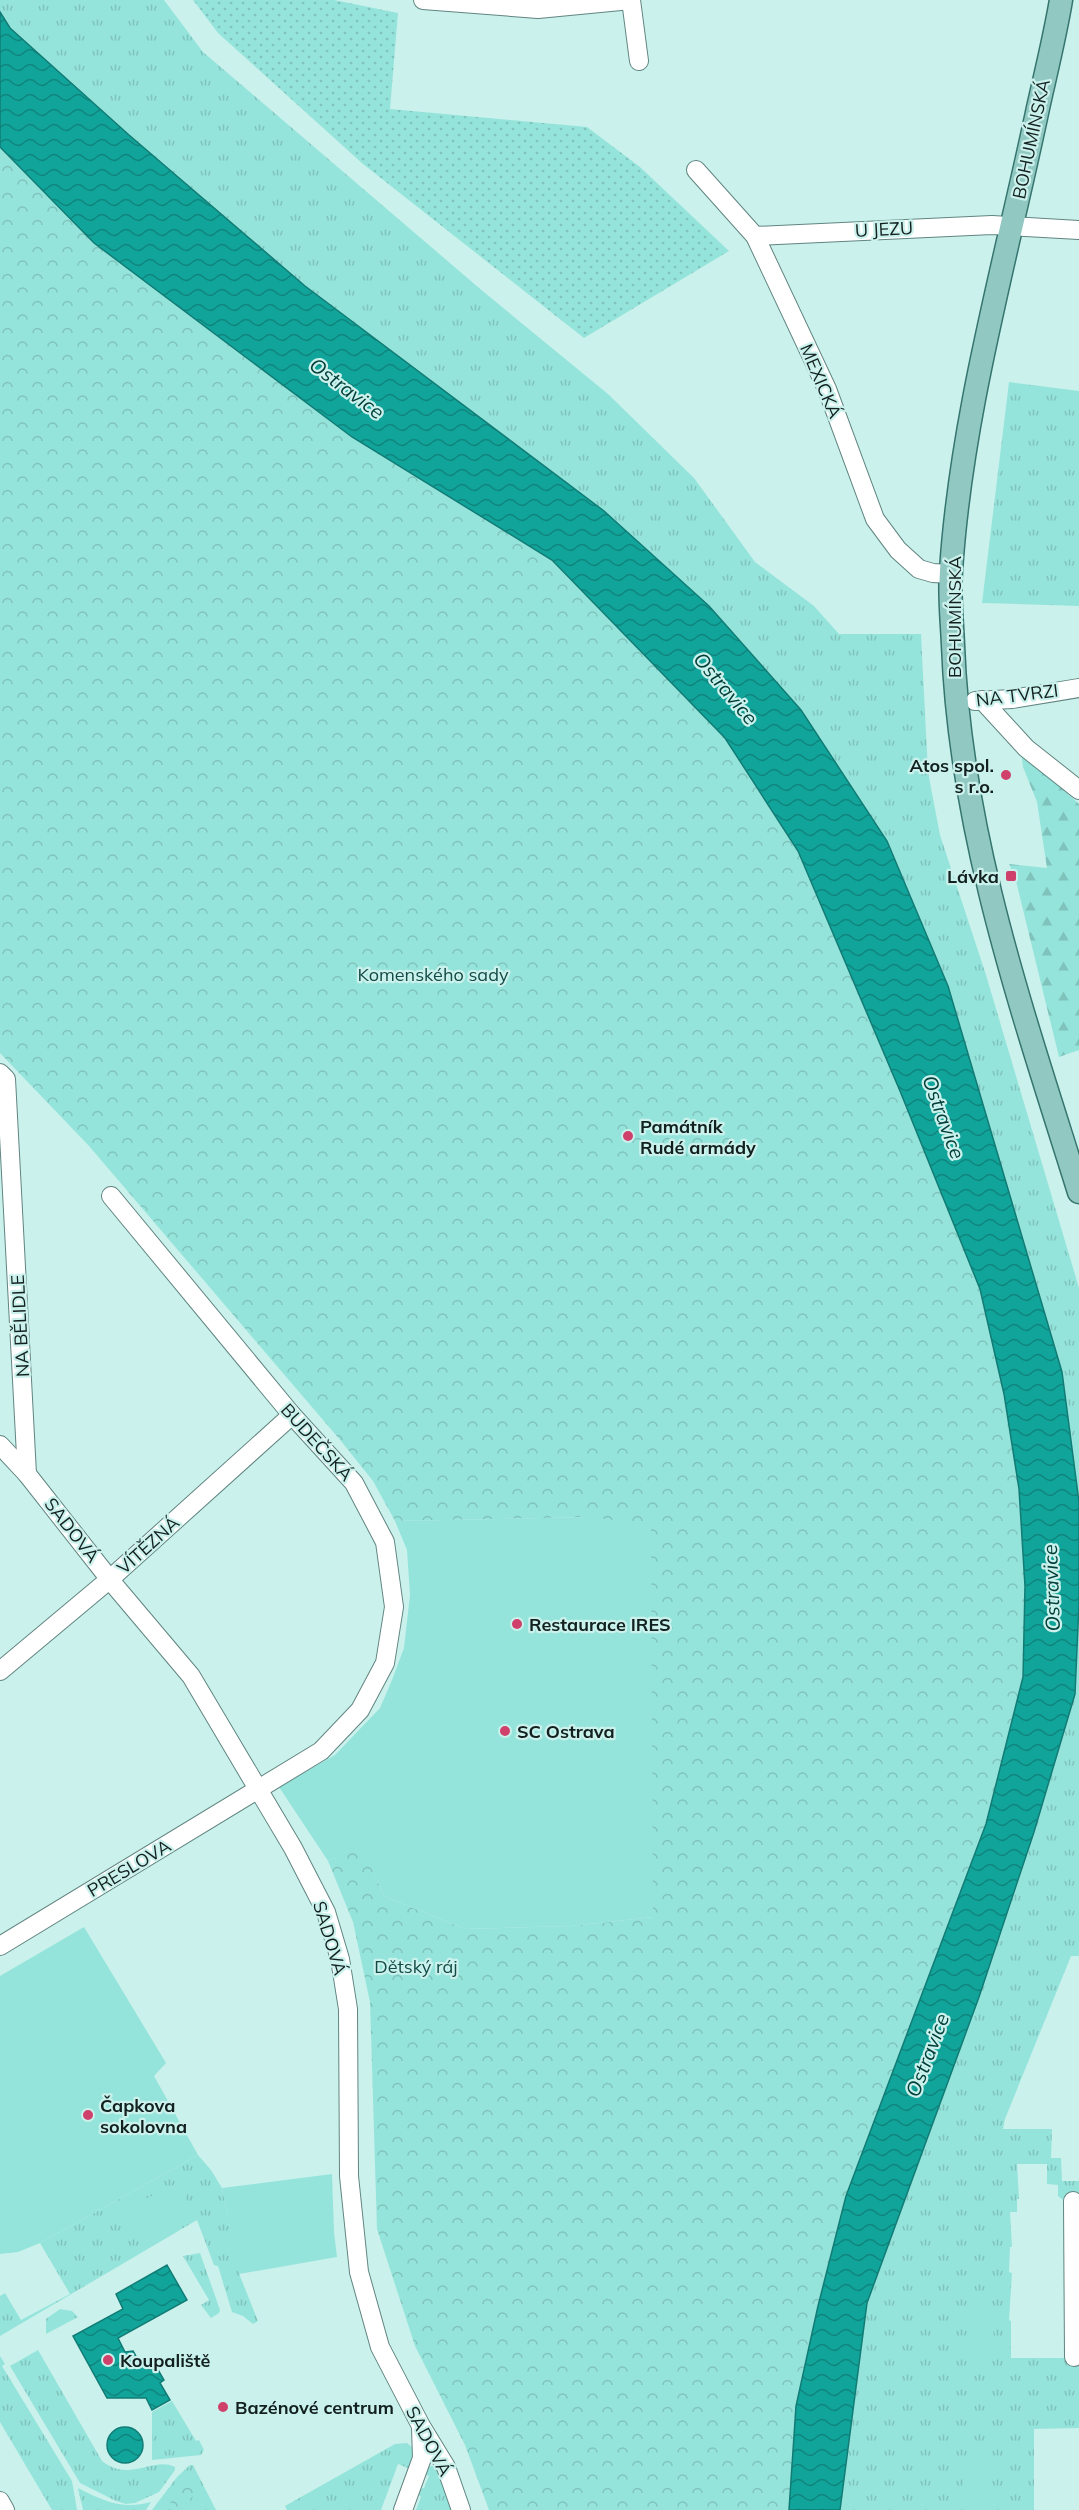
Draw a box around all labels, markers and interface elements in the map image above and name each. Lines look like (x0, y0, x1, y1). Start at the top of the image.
street label: BOHUMÍNSKÁ (1007, 77, 1055, 201)
street label: U JEZU (854, 216, 914, 242)
street label: MEXICKÁ (795, 340, 847, 422)
water label: Ostravice (305, 352, 389, 424)
street label: BOHUMÍNSKÁ (943, 556, 966, 678)
water label: Ostravice (688, 647, 764, 730)
street label: NA TVRZI (974, 679, 1060, 711)
place label: Atos spol. s r.o. (909, 754, 994, 798)
marker: Atos spol. s r.o. (999, 768, 1013, 782)
place label: Lávka (947, 865, 999, 888)
marker: Lávka (1004, 869, 1018, 883)
park label: Komenského sady (358, 963, 509, 986)
water label: Ostravice (917, 1072, 971, 1162)
place label: Památník Rudé armády (640, 1115, 756, 1159)
marker: Památník Rudé armády (621, 1129, 635, 1143)
street label: NA BĚLIDLE (6, 1274, 34, 1378)
street label: BUDEČSKÁ (276, 1398, 358, 1486)
street label: SADOVÁ (39, 1493, 105, 1567)
street label: VÍTĚZNÁ (112, 1511, 184, 1579)
water label: Ostravice (1037, 1544, 1065, 1632)
place label: Restaurace IRES (529, 1613, 671, 1636)
marker: Restaurace IRES (510, 1617, 524, 1631)
place label: SC Ostrava (517, 1720, 615, 1743)
marker: SC Ostrava (498, 1724, 512, 1738)
street label: PRESLOVA (83, 1834, 175, 1902)
street label: SADOVÁ (308, 1898, 352, 1978)
park label: Dětský ráj (374, 1955, 458, 1978)
water label: Ostravice (900, 2010, 954, 2100)
place label: Čapkova sokolovna (100, 2094, 187, 2138)
marker: Čapkova sokolovna (81, 2108, 95, 2122)
place label: Koupaliště (120, 2349, 211, 2372)
marker: Koupaliště (101, 2353, 115, 2367)
place label: Bazénové centrum (235, 2396, 394, 2419)
marker: Bazénové centrum (216, 2400, 230, 2414)
street label: SADOVÁ (401, 2402, 457, 2480)

